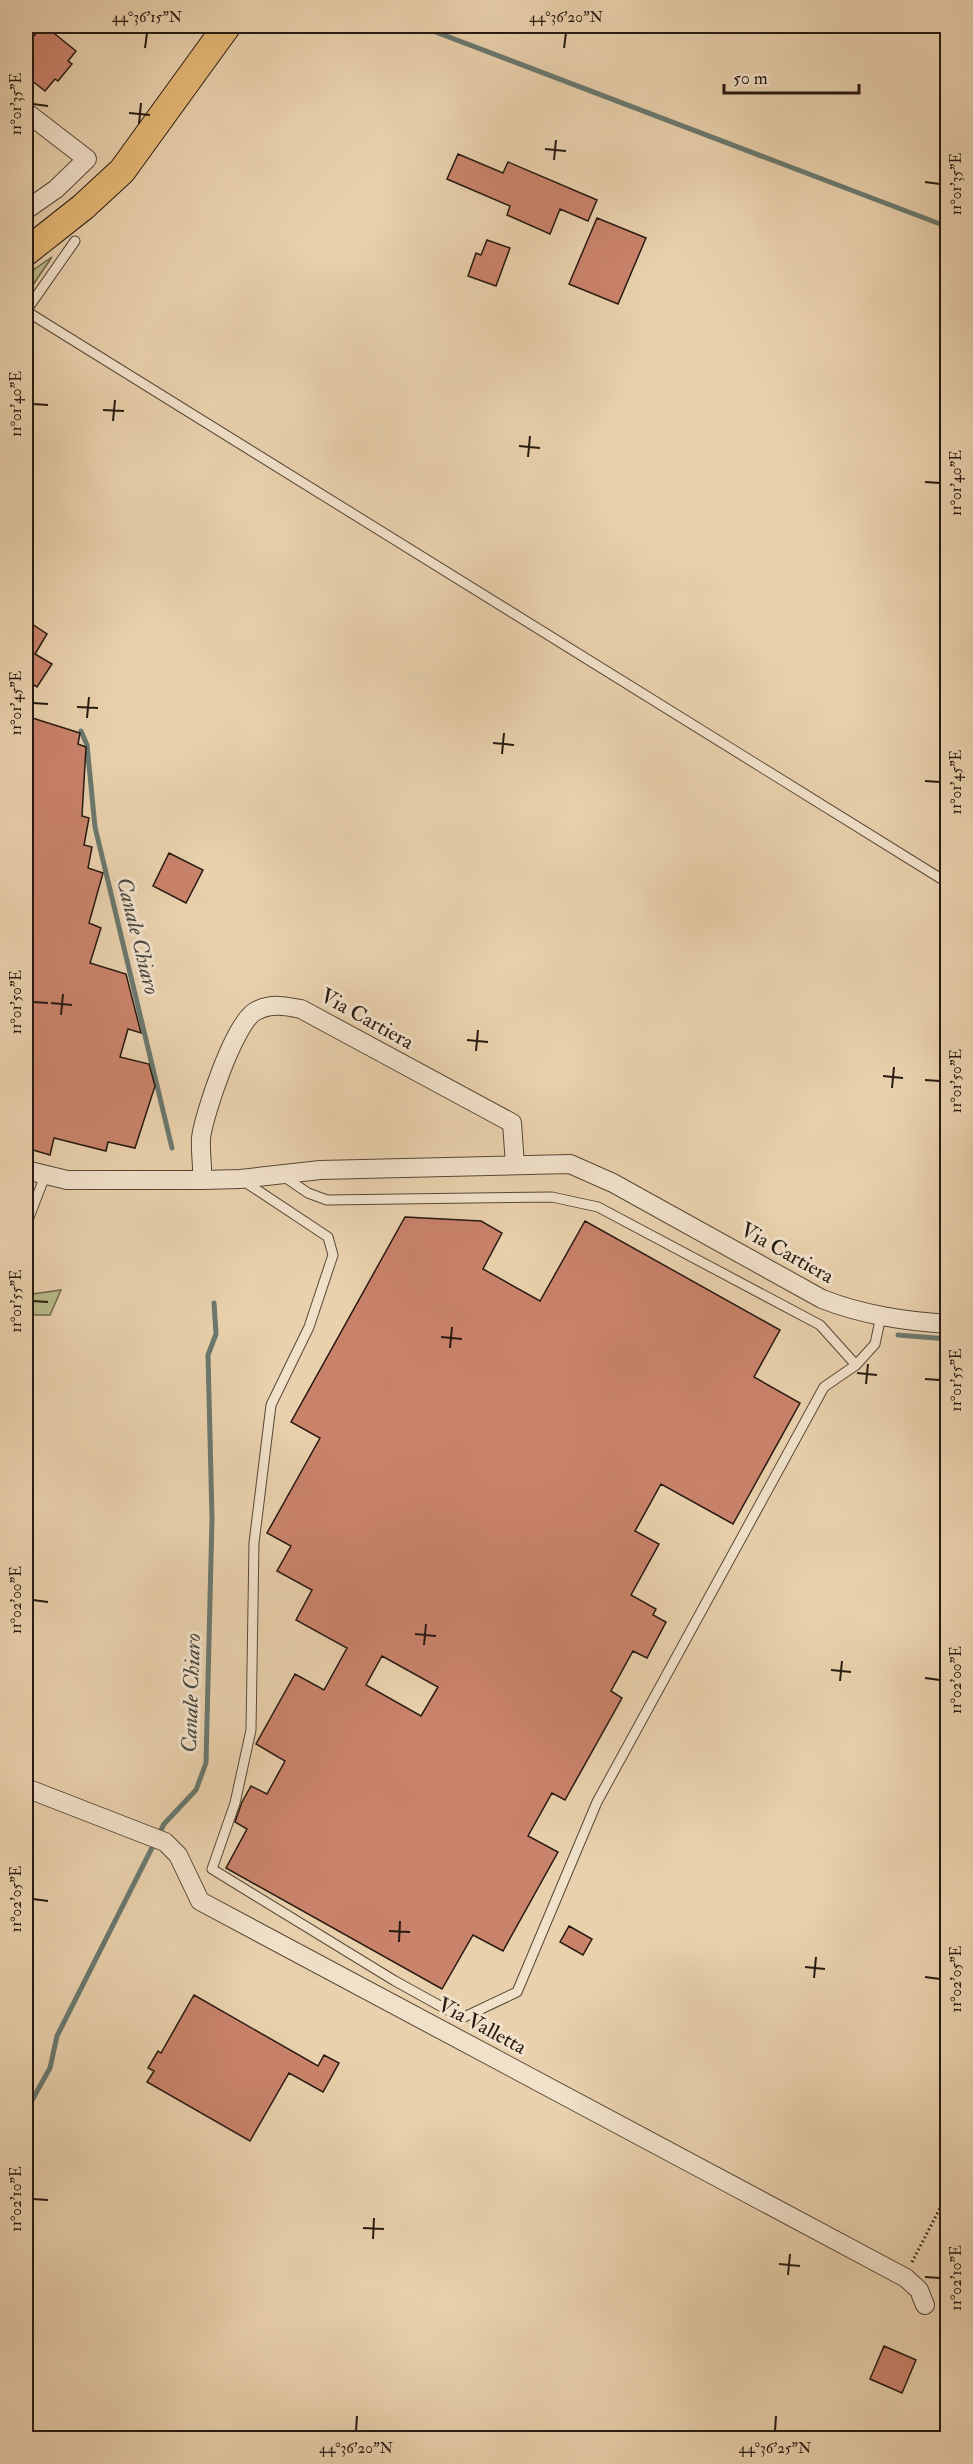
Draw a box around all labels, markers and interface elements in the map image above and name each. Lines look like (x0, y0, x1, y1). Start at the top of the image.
text: 44°36'15"N (112, 8, 183, 27)
text: 44°36'20"N (529, 8, 604, 27)
scale bar (724, 57, 859, 95)
text: 50 m (733, 67, 768, 90)
text: 11°01'35"E (7, 73, 26, 135)
text: 11°01'35"E (947, 153, 966, 215)
text: 11°01'40"E (7, 371, 26, 437)
text: 11°01'40"E (947, 450, 966, 516)
text: 11°01'45"E (7, 670, 26, 735)
text: 11°01'45"E (947, 749, 966, 814)
water label: Canale Chiaro (110, 874, 166, 998)
text: 11°01'50"E (7, 970, 26, 1034)
street label: Via Cartiera (316, 982, 419, 1056)
text: 11°01'50"E (947, 1049, 966, 1113)
street label: Via Cartiera (736, 1216, 839, 1290)
text: 11°01'55"E (7, 1269, 26, 1333)
text: 11°01'55"E (947, 1348, 966, 1412)
text: 11°02'00"E (7, 1566, 26, 1634)
water label: Canale Chiaro (175, 1633, 207, 1753)
text: 11°02'00"E (947, 1646, 966, 1714)
text: 11°02'05"E (7, 1865, 26, 1932)
text: 11°02'05"E (947, 1945, 966, 2012)
street label: Via Valletta (433, 1991, 531, 2061)
text: 11°02'10"E (7, 2166, 26, 2232)
text: 11°02'10"E (947, 2245, 966, 2311)
text: 44°36'20"N (319, 2439, 394, 2458)
text: 44°36'25"N (739, 2439, 812, 2458)

